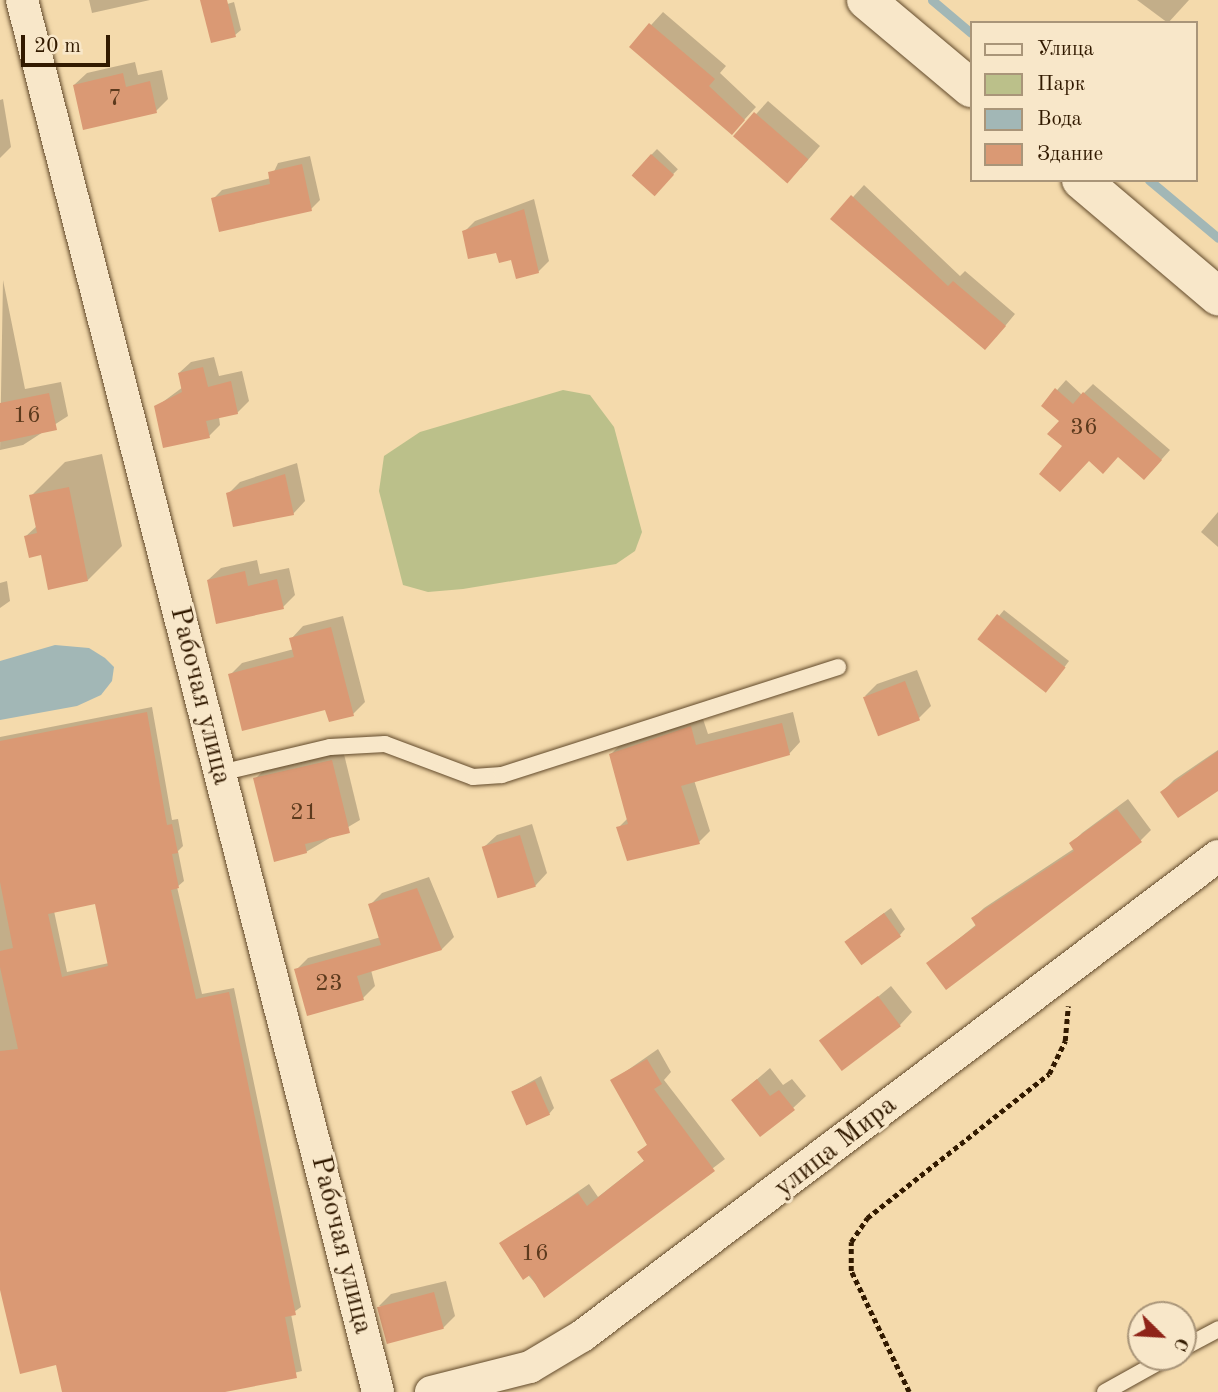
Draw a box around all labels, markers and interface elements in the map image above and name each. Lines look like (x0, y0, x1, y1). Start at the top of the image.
scale bar (24, 21, 114, 65)
legend (970, 21, 1197, 182)
text: 20 m (34, 36, 81, 57)
text: Улица (1037, 39, 1094, 60)
text: Парк (1037, 74, 1085, 95)
house number: 7 (108, 86, 122, 114)
text: Вода (1037, 109, 1082, 130)
text: Здание (1037, 144, 1103, 165)
house number: 16 (13, 403, 41, 431)
house number: 36 (1070, 415, 1098, 443)
street label: Рабочая улица (162, 603, 238, 789)
house number: 21 (290, 800, 318, 828)
house number: 23 (315, 971, 343, 999)
street label: улица Мира (768, 1089, 904, 1205)
street label: Рабочая улица (303, 1152, 379, 1338)
house number: 16 (521, 1241, 549, 1269)
north arrow (1127, 1301, 1197, 1371)
text: С (1169, 1334, 1191, 1354)

